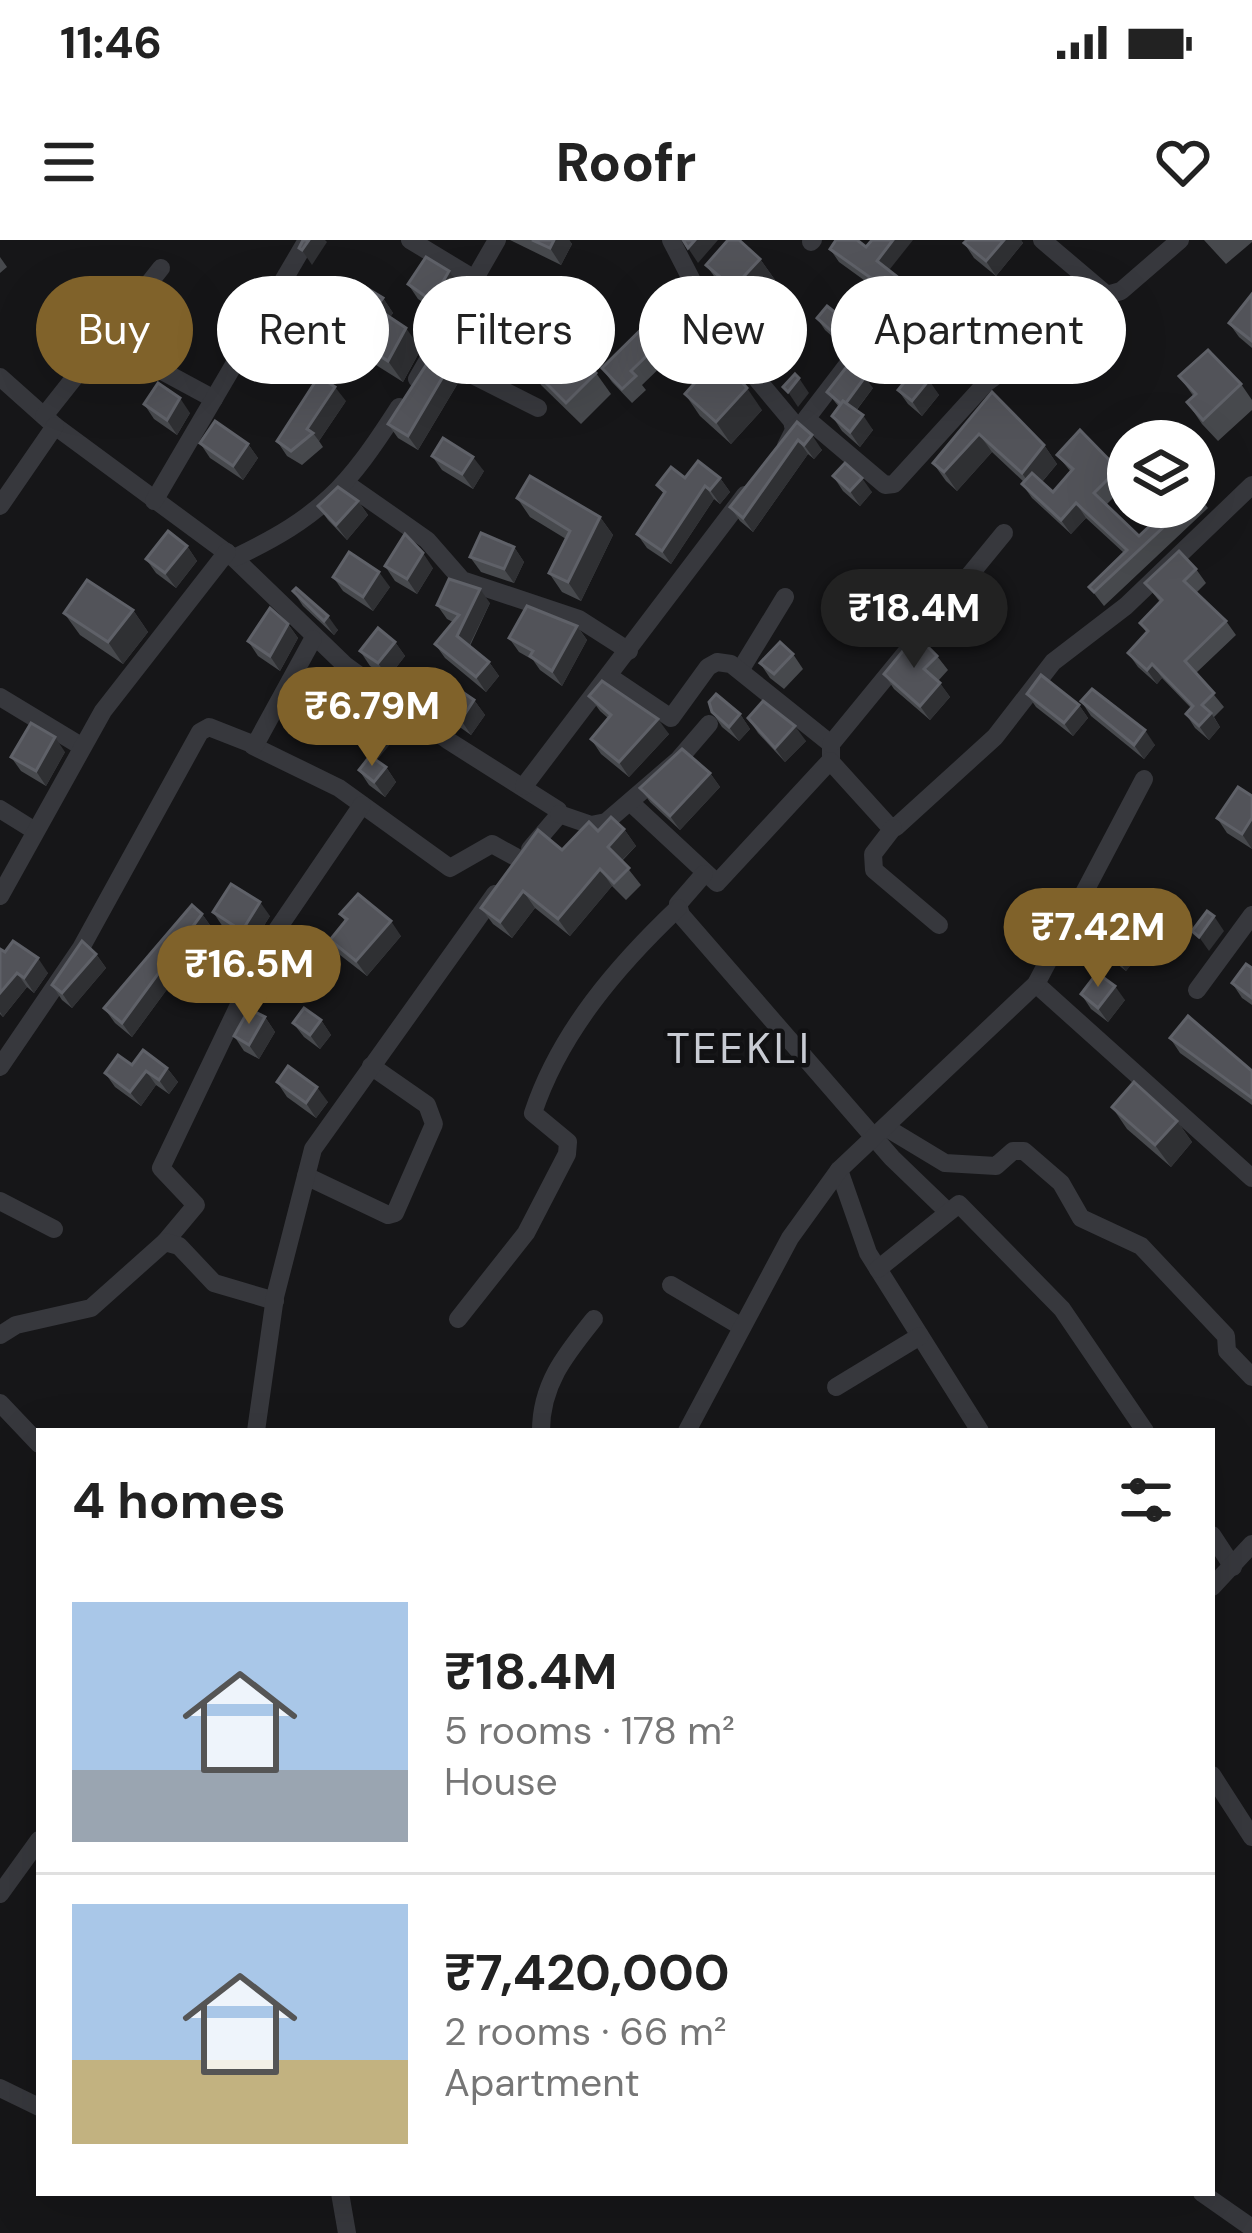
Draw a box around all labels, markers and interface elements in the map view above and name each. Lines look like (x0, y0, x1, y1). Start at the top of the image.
text: 11:46 (60, 13, 162, 72)
text: Roofr (556, 127, 696, 198)
icon: menu (36, 129, 102, 195)
icon: heart (1150, 129, 1216, 195)
chip: Buy (36, 276, 193, 384)
chip: Rent (217, 276, 389, 384)
chip: Filters (413, 276, 615, 384)
chip: New (639, 276, 807, 384)
chip: Apartment (831, 276, 1126, 384)
map controls (1107, 420, 1215, 528)
button: layers (1107, 420, 1215, 528)
pin: ₹18.4M (816, 569, 1012, 671)
text: ₹18.4M (848, 582, 980, 633)
pin: ₹6.79M (274, 667, 470, 769)
text: ₹6.79M (304, 680, 440, 731)
pin: ₹7.42M (1000, 888, 1196, 990)
text: ₹7.42M (1031, 901, 1165, 952)
pin: ₹16.5M (151, 925, 347, 1027)
text: ₹16.5M (184, 938, 314, 989)
district label: TEEKLI (666, 1021, 812, 1076)
text: 4 homes (72, 1467, 286, 1534)
icon: filters (1113, 1467, 1179, 1533)
text: ₹18.4M (444, 1638, 617, 1705)
icon: home (168, 1650, 312, 1794)
text: 5 rooms · 178 m² (444, 1705, 735, 1756)
text: House (444, 1756, 558, 1807)
text: ₹7,420,000 (444, 1939, 730, 2006)
icon: home (168, 1952, 312, 2096)
text: 2 rooms · 66 m² (444, 2006, 727, 2057)
text: Apartment (444, 2057, 640, 2108)

